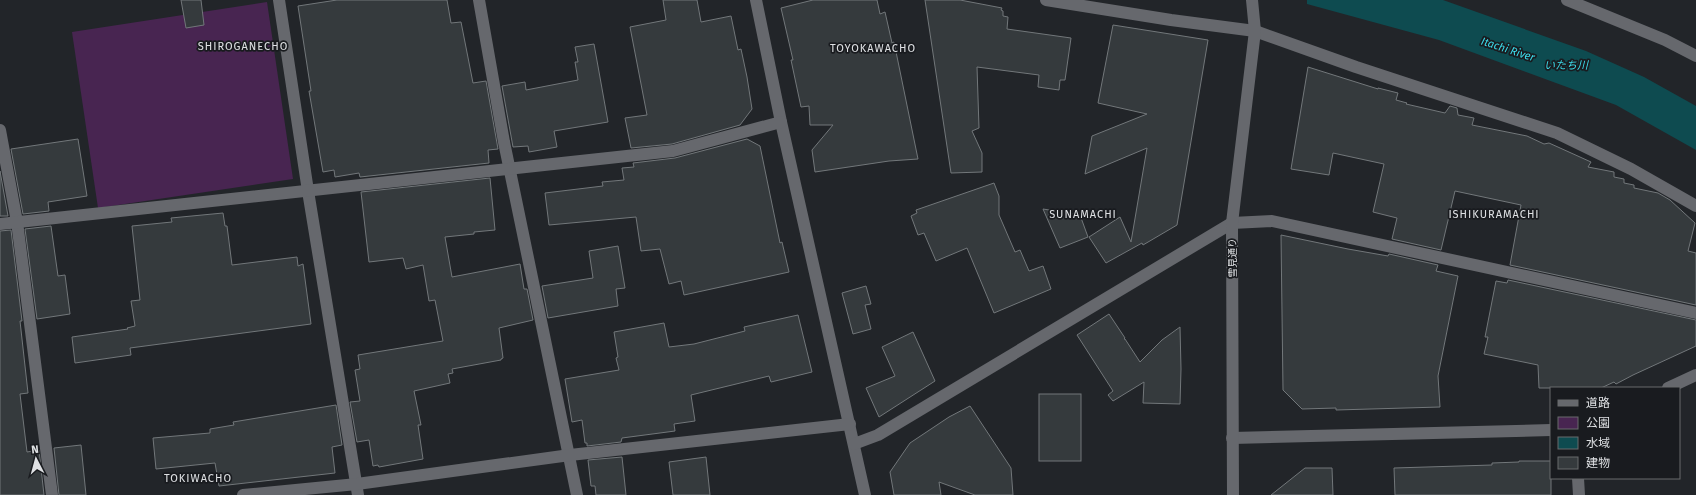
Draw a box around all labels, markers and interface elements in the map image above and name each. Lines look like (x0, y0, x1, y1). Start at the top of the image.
water label: Itachi River (1479, 35, 1537, 64)
district label: SHIROGANECHO (198, 40, 288, 53)
district label: TOYOKAWACHO (830, 42, 916, 55)
water label: いたち川 (1544, 59, 1589, 72)
district label: SUNAMACHI (1049, 208, 1117, 221)
district label: ISHIKURAMACHI (1448, 208, 1540, 221)
street label: 雪見通り (1227, 238, 1239, 278)
legend (1550, 387, 1680, 479)
text: 道路 (1586, 396, 1610, 410)
text: 公園 (1586, 416, 1610, 430)
text: 水域 (1586, 436, 1610, 450)
north arrow (16, 439, 56, 479)
text: N (31, 443, 39, 456)
text: 建物 (1586, 456, 1610, 470)
district label: TOKIWACHO (164, 472, 232, 485)

